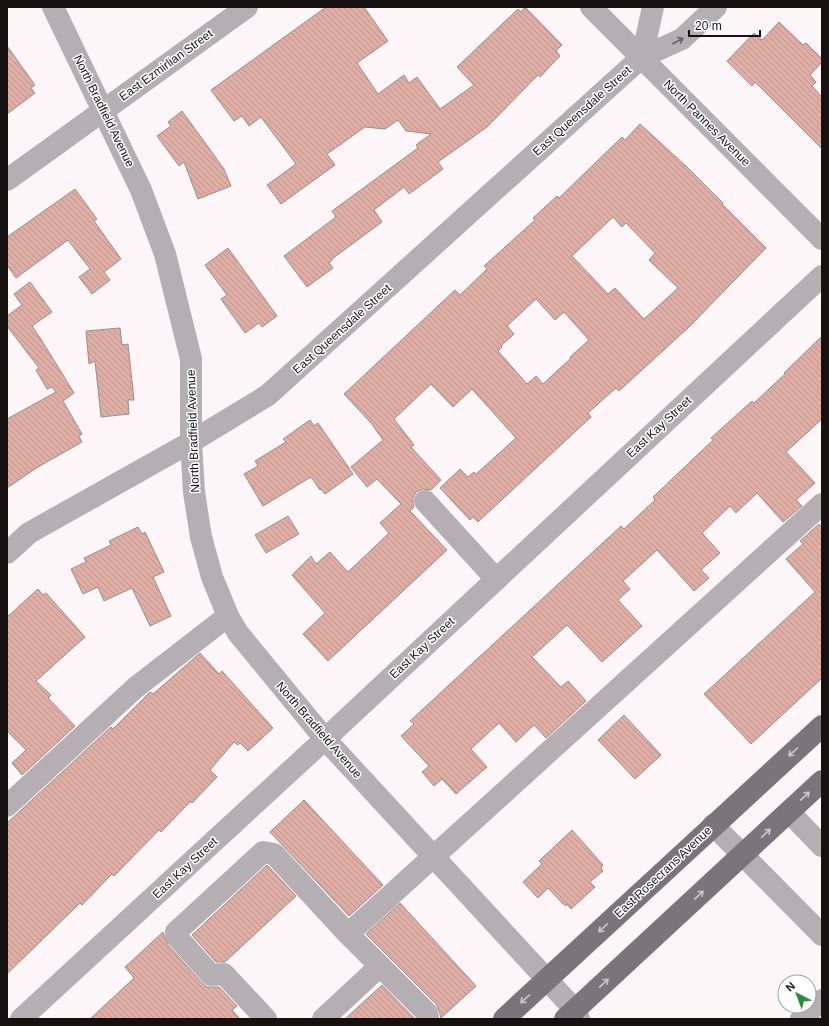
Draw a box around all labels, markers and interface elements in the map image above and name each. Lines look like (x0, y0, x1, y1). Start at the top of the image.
scale bar (689, 12, 760, 38)
text: 20 m (695, 19, 722, 33)
street label: East Ezmirlian Street (117, 26, 216, 104)
one-way arrow (671, 37, 683, 44)
street label: North Bradfield Avenue (71, 53, 137, 170)
street label: East Queensdale Street (530, 63, 635, 159)
street label: North Pannes Avenue (661, 77, 753, 169)
street label: East Queensdale Street (290, 281, 395, 377)
street label: North Bradfield Avenue (184, 369, 202, 493)
street label: East Kay Street (624, 393, 695, 461)
street label: East Kay Street (387, 614, 458, 682)
street label: North Bradfield Avenue (273, 679, 365, 781)
one-way arrow (788, 747, 798, 757)
one-way arrow (800, 792, 811, 801)
street label: East Rosecrans Avenue (611, 823, 715, 921)
one-way arrow (761, 828, 771, 838)
street label: East Kay Street (150, 834, 221, 902)
one-way arrow (694, 890, 704, 900)
one-way arrow (598, 923, 608, 933)
north arrow (777, 974, 817, 1014)
one-way arrow (599, 979, 609, 988)
text: N (783, 979, 797, 994)
one-way arrow (520, 995, 531, 1004)

